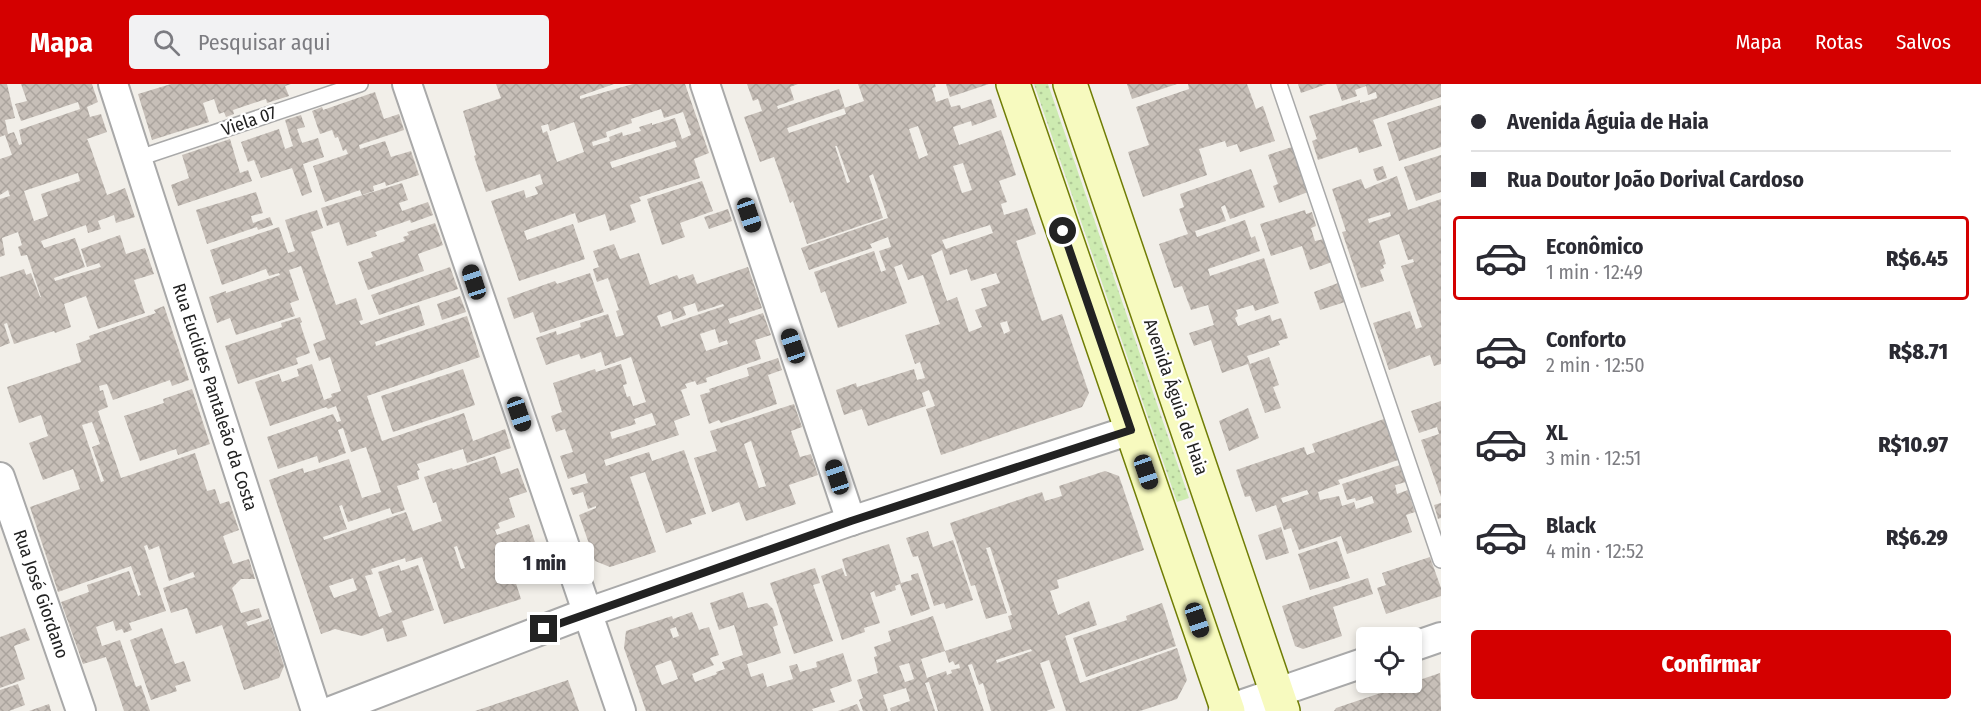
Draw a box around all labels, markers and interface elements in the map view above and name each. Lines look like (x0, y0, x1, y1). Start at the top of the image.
search box (129, 15, 549, 69)
text: Mapa (30, 26, 93, 59)
icon: search (150, 26, 183, 59)
text: Pesquisar aqui (198, 29, 330, 56)
text: Mapa (1735, 29, 1782, 55)
text: Rotas (1815, 29, 1863, 55)
text: Salvos (1896, 29, 1951, 55)
street label: Viela 07 (219, 101, 279, 141)
text: Avenida Águia de Haia (1507, 108, 1709, 135)
text: Rua Doutor João Dorival Cardoso (1507, 166, 1804, 193)
car (735, 195, 763, 235)
route start (1049, 217, 1076, 244)
icon: car (1474, 231, 1528, 285)
text: Econômico (1546, 233, 1644, 260)
text: R$6.45 (1886, 245, 1948, 272)
text: 1 min · 12:49 (1546, 260, 1643, 284)
car (460, 262, 488, 302)
street label: Rua Euclides Pantaleão da Costa (168, 281, 262, 514)
street label: Avenida Águia de Haia (1139, 316, 1214, 478)
icon: car (1474, 324, 1528, 378)
car (779, 326, 807, 366)
text: Conforto (1546, 326, 1626, 353)
text: R$8.71 (1889, 338, 1948, 365)
text: 2 min · 12:50 (1546, 353, 1645, 377)
car (505, 394, 533, 434)
icon: car (1474, 417, 1528, 471)
text: XL (1546, 419, 1568, 446)
text: R$10.97 (1878, 431, 1948, 458)
text: 3 min · 12:51 (1546, 446, 1641, 470)
car (1132, 452, 1160, 492)
car (823, 457, 851, 497)
icon: car (1474, 510, 1528, 564)
text: Black (1546, 512, 1596, 539)
text: R$6.29 (1886, 524, 1948, 551)
street label: Rua José Giordano (9, 527, 73, 661)
text: 4 min · 12:52 (1546, 539, 1644, 563)
callout: 1 min (494, 542, 594, 584)
text: 1 min (523, 551, 566, 575)
car (1183, 600, 1211, 640)
route end (530, 615, 557, 642)
map controls (1356, 627, 1422, 693)
button: locate (1356, 627, 1422, 693)
button: Confirmar (1471, 630, 1951, 699)

